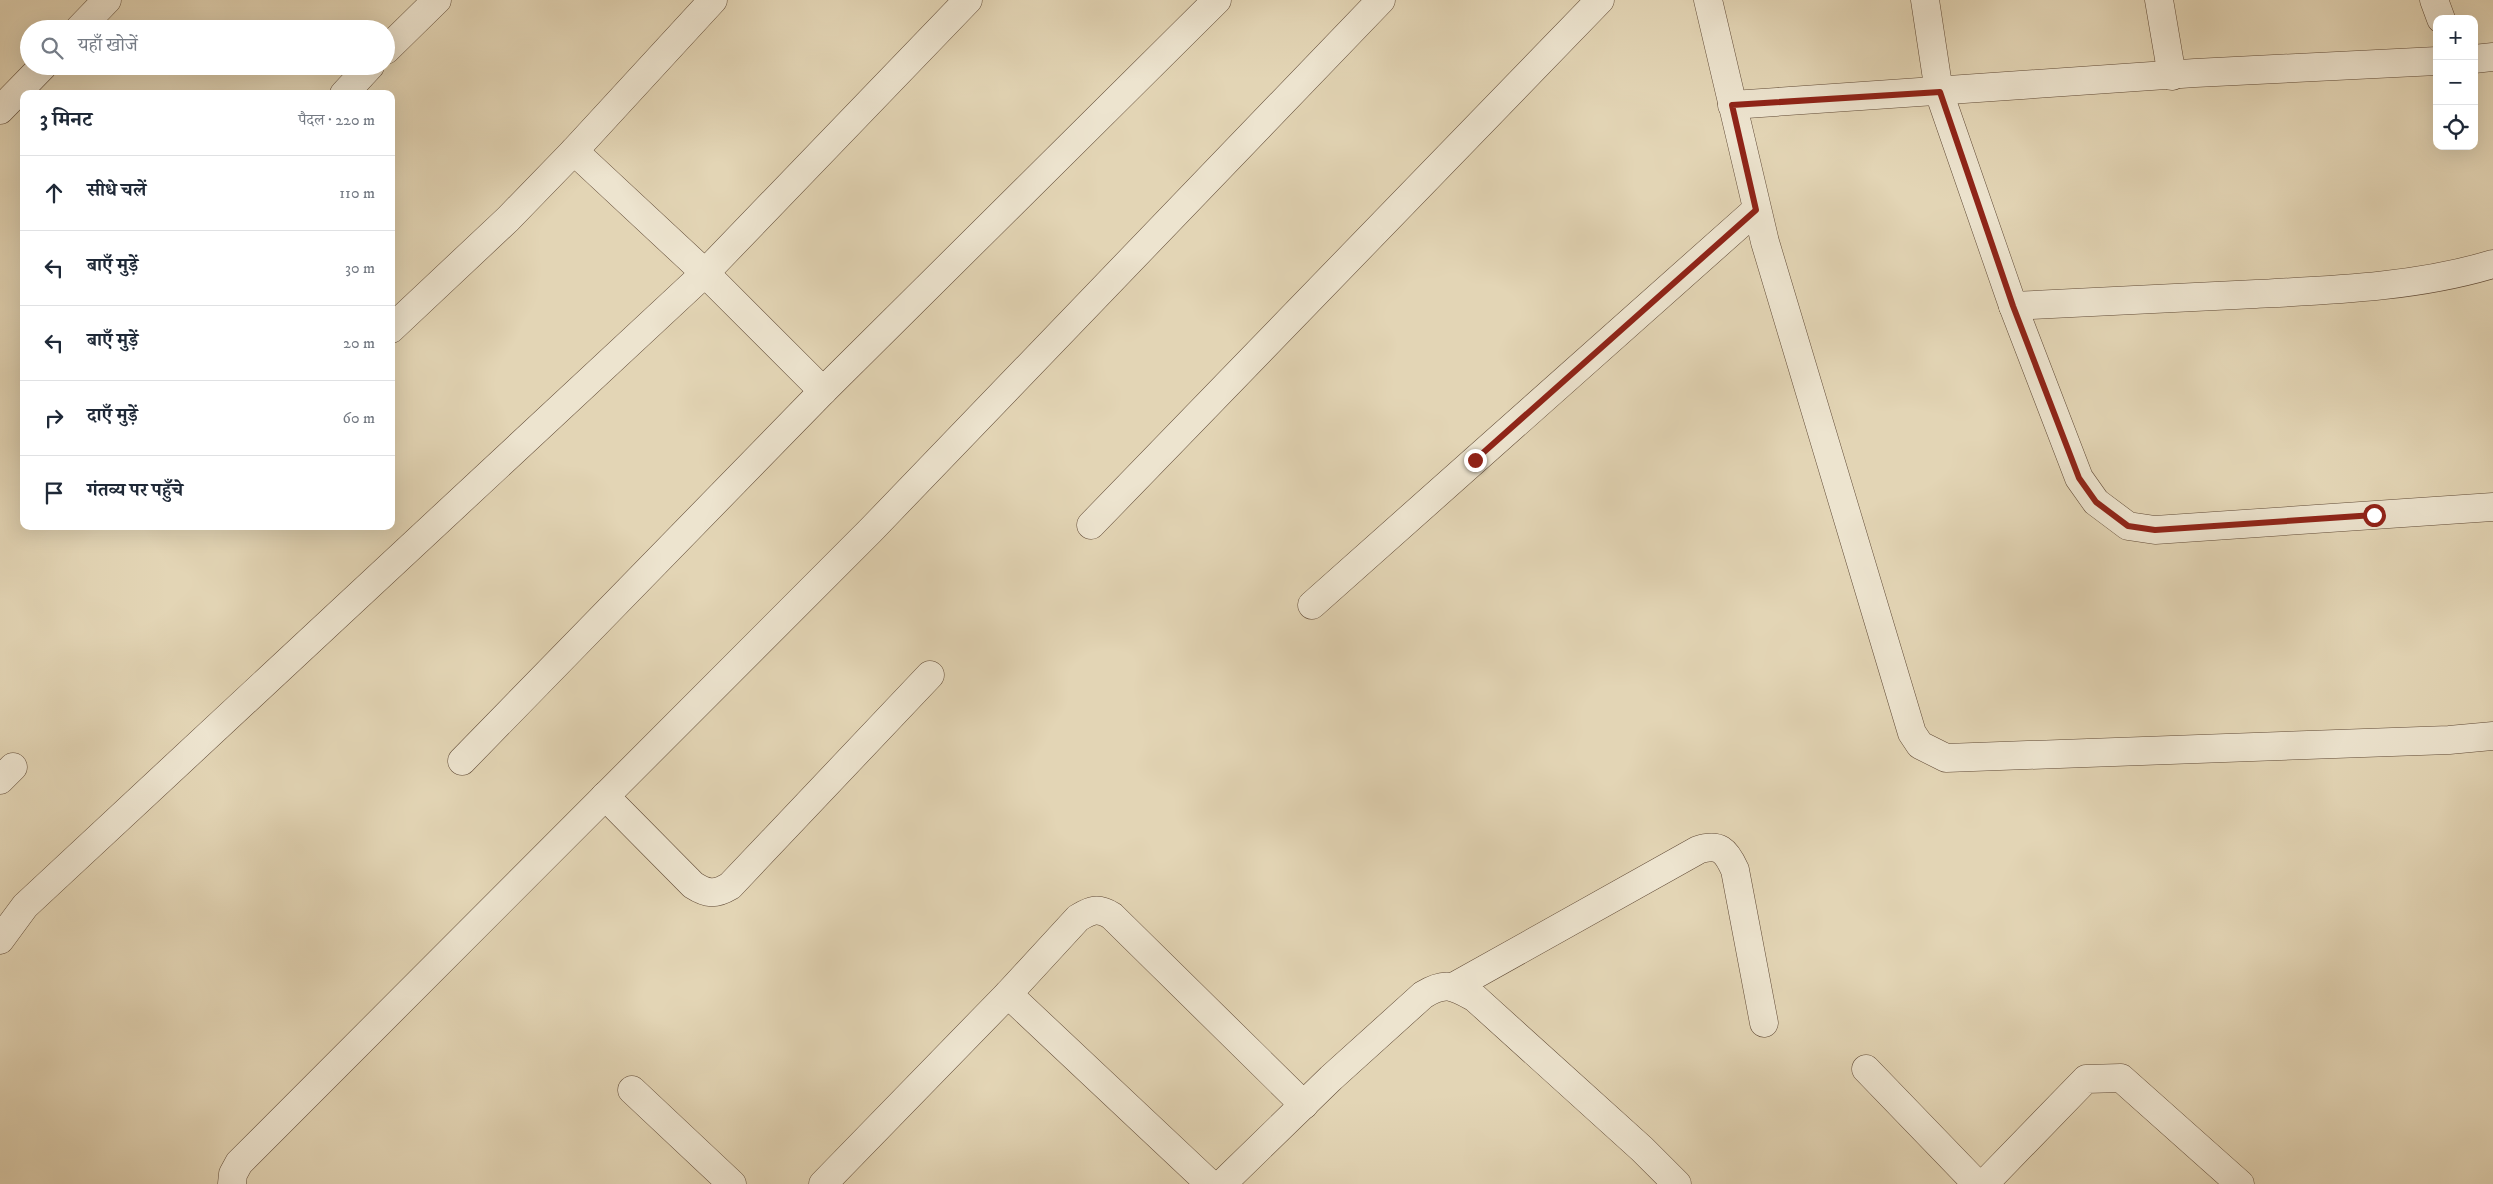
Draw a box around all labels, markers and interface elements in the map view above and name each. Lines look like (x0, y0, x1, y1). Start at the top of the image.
map controls (2433, 15, 2478, 150)
button: + (2433, 15, 2478, 60)
search box (20, 20, 395, 75)
icon: search (38, 34, 66, 62)
text: यहाँ खोजें (78, 34, 138, 57)
button: − (2433, 60, 2478, 105)
button: locate (2433, 105, 2478, 150)
text: 3 मिनट (40, 107, 92, 133)
text: पैदल · 220 m (298, 110, 375, 130)
icon: ahead (40, 179, 68, 207)
text: सीधे चलें (87, 179, 146, 202)
text: 110 m (339, 183, 375, 203)
icon: left (40, 254, 68, 282)
text: बाएँ मुड़ें (87, 254, 138, 277)
text: 30 m (345, 258, 375, 278)
icon: left (40, 329, 68, 357)
text: बाएँ मुड़ें (87, 329, 138, 352)
text: 20 m (343, 333, 375, 353)
icon: right (40, 404, 68, 432)
text: दाएँ मुड़ें (87, 404, 138, 427)
text: 60 m (343, 408, 375, 428)
route end (1464, 449, 1487, 472)
icon: arrive (40, 479, 68, 507)
text: गंतव्य पर पहुँचे (87, 479, 183, 502)
route start (2363, 504, 2386, 527)

